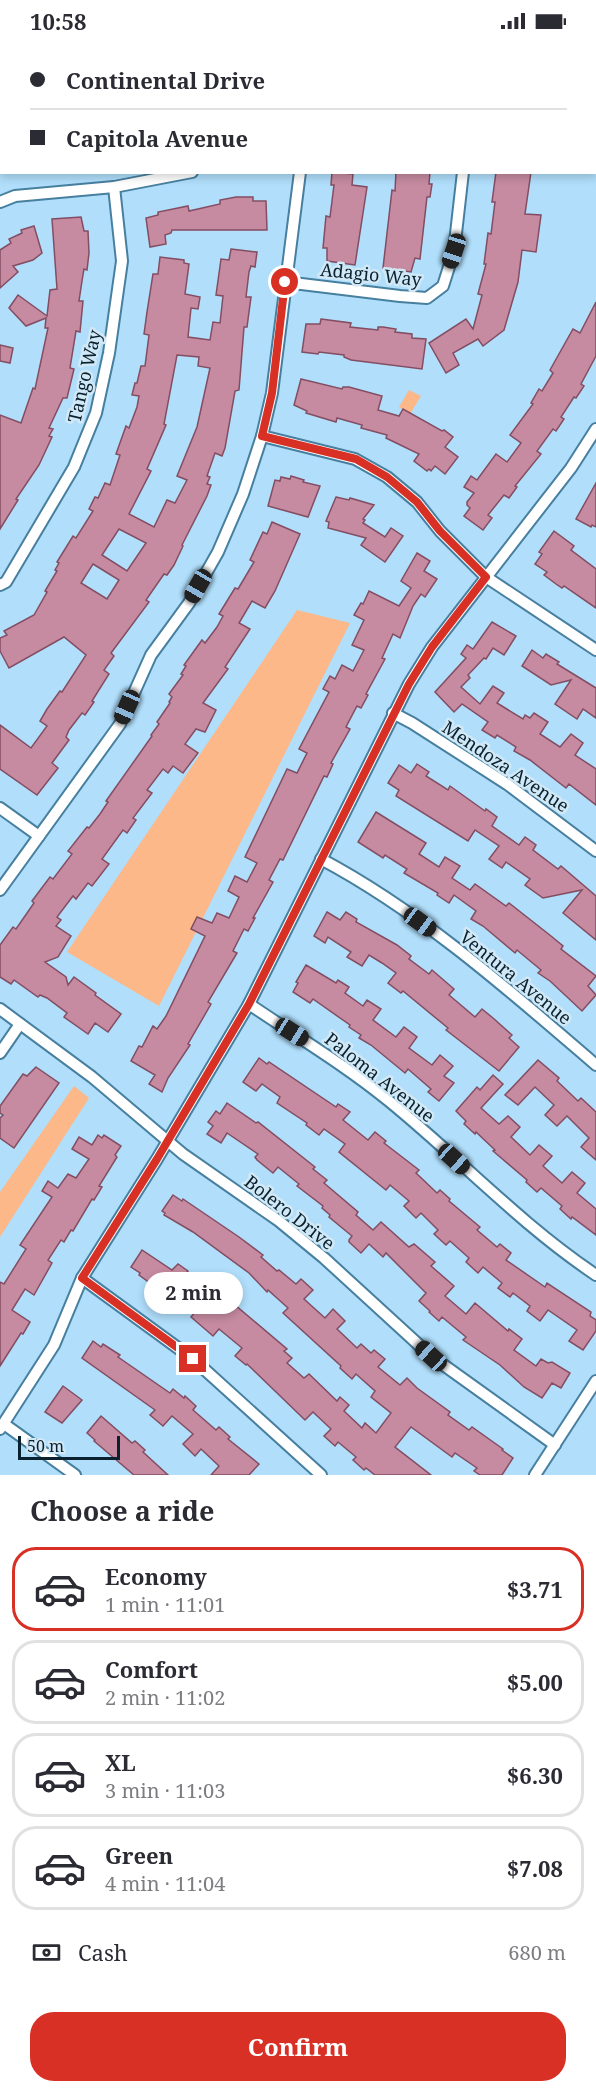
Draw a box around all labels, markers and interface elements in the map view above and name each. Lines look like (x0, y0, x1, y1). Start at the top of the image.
text: 10:58 (30, 6, 86, 36)
text: Continental Drive (66, 65, 265, 95)
text: Capitola Avenue (66, 123, 248, 153)
car (440, 231, 468, 271)
street label: Adagio Way (319, 257, 424, 291)
route start (271, 268, 298, 295)
street label: Tango Way (62, 326, 107, 425)
car (181, 566, 215, 606)
car (111, 687, 143, 727)
street label: Mendoza Avenue (438, 715, 574, 817)
car (400, 904, 440, 940)
street label: Ventura Avenue (455, 924, 577, 1030)
car (272, 1015, 312, 1049)
street label: Paloma Avenue (320, 1027, 440, 1127)
car (435, 1140, 473, 1178)
street label: Bolero Drive (240, 1169, 340, 1255)
callout: 2 min (144, 1272, 242, 1314)
text: 2 min (165, 1279, 222, 1306)
car (412, 1337, 450, 1375)
route end (179, 1345, 206, 1372)
scale bar (18, 1433, 120, 1460)
text: 50 m (27, 1435, 64, 1457)
text: Choose a ride (30, 1492, 215, 1529)
text: Economy (105, 1561, 207, 1591)
icon: car (33, 1562, 87, 1616)
text: $3.71 (507, 1574, 563, 1604)
text: 1 min · 11:01 (105, 1591, 225, 1618)
text: Comfort (105, 1654, 198, 1684)
icon: car (33, 1655, 87, 1709)
text: $5.00 (507, 1667, 563, 1697)
text: 2 min · 11:02 (105, 1684, 225, 1711)
text: XL (105, 1747, 136, 1777)
icon: car (33, 1748, 87, 1802)
text: $6.30 (507, 1760, 563, 1790)
text: 3 min · 11:03 (105, 1777, 225, 1804)
text: Green (105, 1840, 173, 1870)
icon: car (33, 1841, 87, 1895)
text: $7.08 (507, 1853, 563, 1883)
text: 4 min · 11:04 (105, 1870, 225, 1897)
icon: cash (30, 1936, 63, 1969)
text: Cash (78, 1937, 128, 1967)
text: 680 m (508, 1939, 566, 1966)
button: Confirm (30, 2012, 566, 2081)

